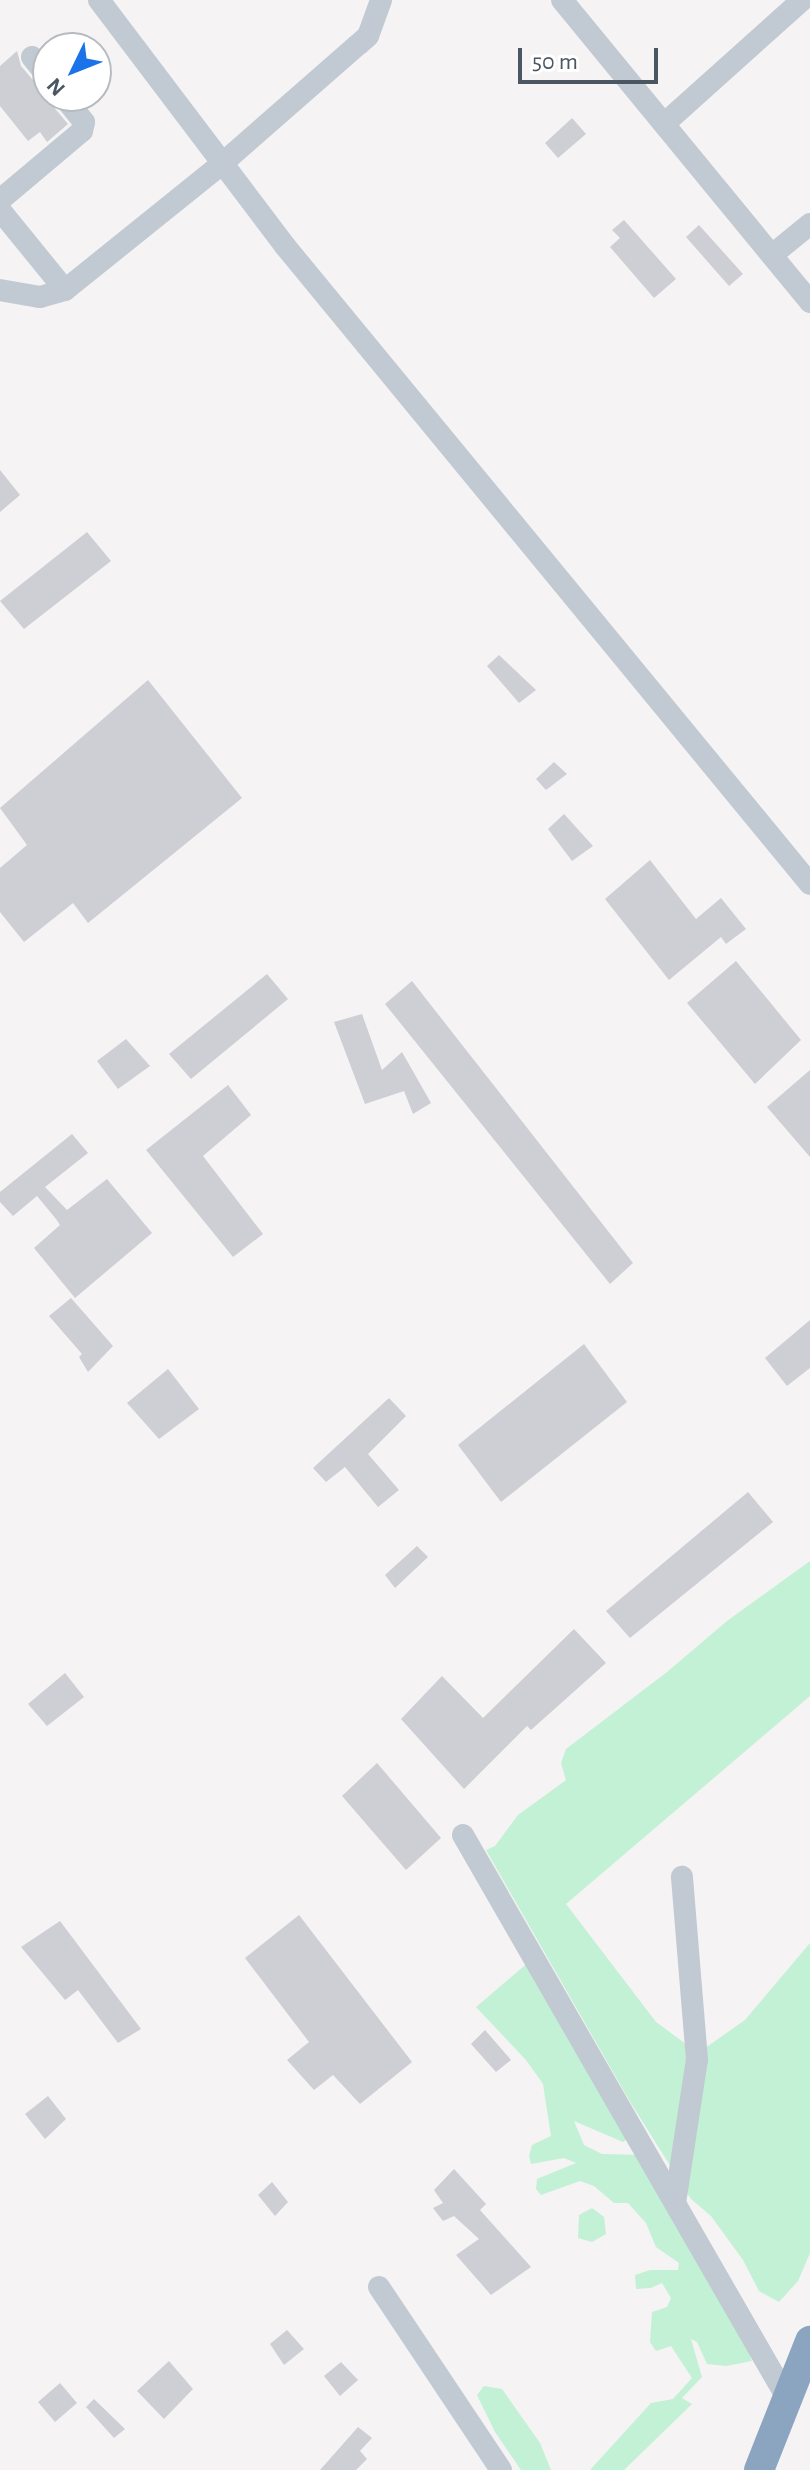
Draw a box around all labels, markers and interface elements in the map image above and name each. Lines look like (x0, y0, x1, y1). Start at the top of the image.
north arrow (32, 32, 112, 112)
scale bar (522, 32, 662, 82)
text: 50 m (532, 50, 578, 74)
text: N (43, 74, 69, 100)

